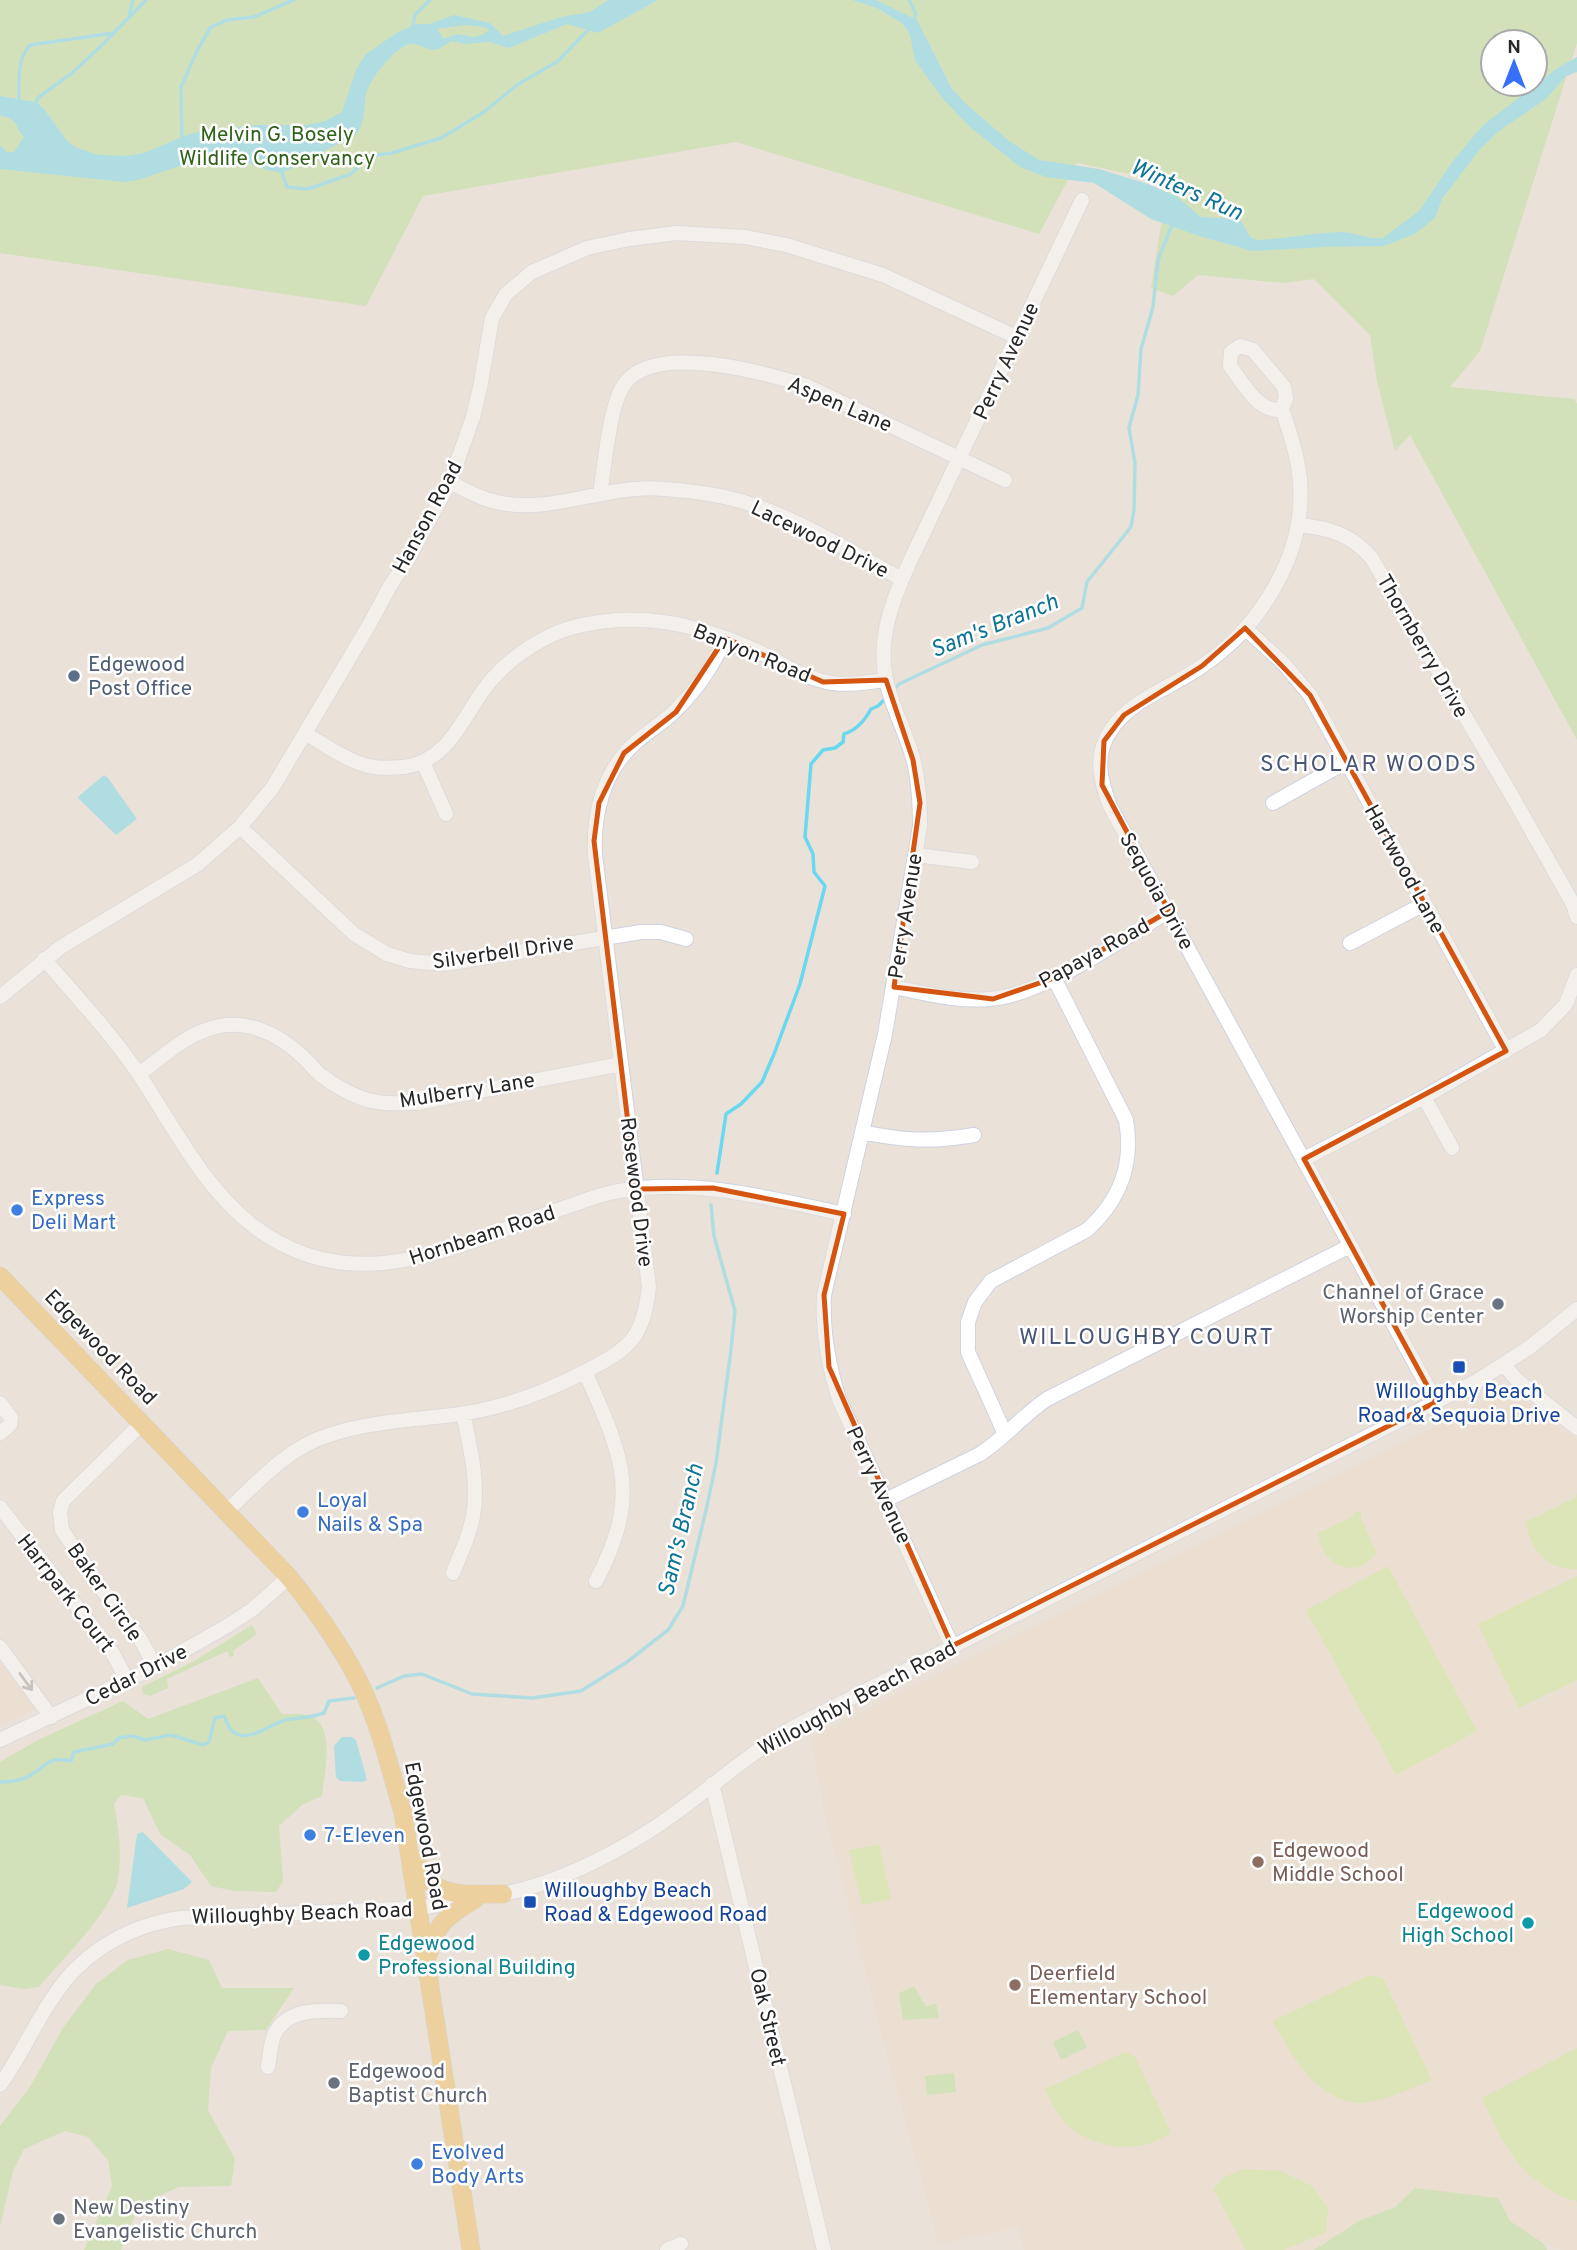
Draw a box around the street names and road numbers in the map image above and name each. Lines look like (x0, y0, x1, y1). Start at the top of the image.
street label: Perry Avenue (968, 299, 1046, 425)
street label: Aspen Lane (783, 371, 896, 439)
street label: Hanson Road (387, 457, 469, 579)
street label: Lacewood Drive (746, 495, 893, 585)
street label: Thornberry Drive (1370, 570, 1474, 724)
street label: Banyon Road (688, 618, 814, 690)
street label: Hartwood Lane (1357, 800, 1450, 939)
street label: Sequoia Drive (1112, 828, 1199, 955)
street label: Perry Avenue (883, 852, 930, 981)
street label: Papaya Road (1035, 913, 1155, 996)
street label: Silverbell Drive (431, 930, 576, 977)
street label: Mulberry Lane (398, 1067, 537, 1116)
street label: Rosewood Drive (613, 1116, 658, 1269)
street label: Hornbeam Road (406, 1200, 559, 1273)
street label: Edgewood Road (38, 1284, 162, 1412)
street label: Perry Avenue (839, 1423, 917, 1549)
street label: Harrpark Court (10, 1529, 119, 1659)
street label: Baker Circle (60, 1538, 148, 1647)
street label: Willoughby Beach Road (754, 1635, 962, 1763)
street label: Cedar Drive (81, 1639, 192, 1714)
street label: Edgewood Road (397, 1760, 452, 1913)
street label: Willoughby Beach Road (191, 1897, 413, 1932)
street label: Oak Street (742, 1966, 791, 2069)

